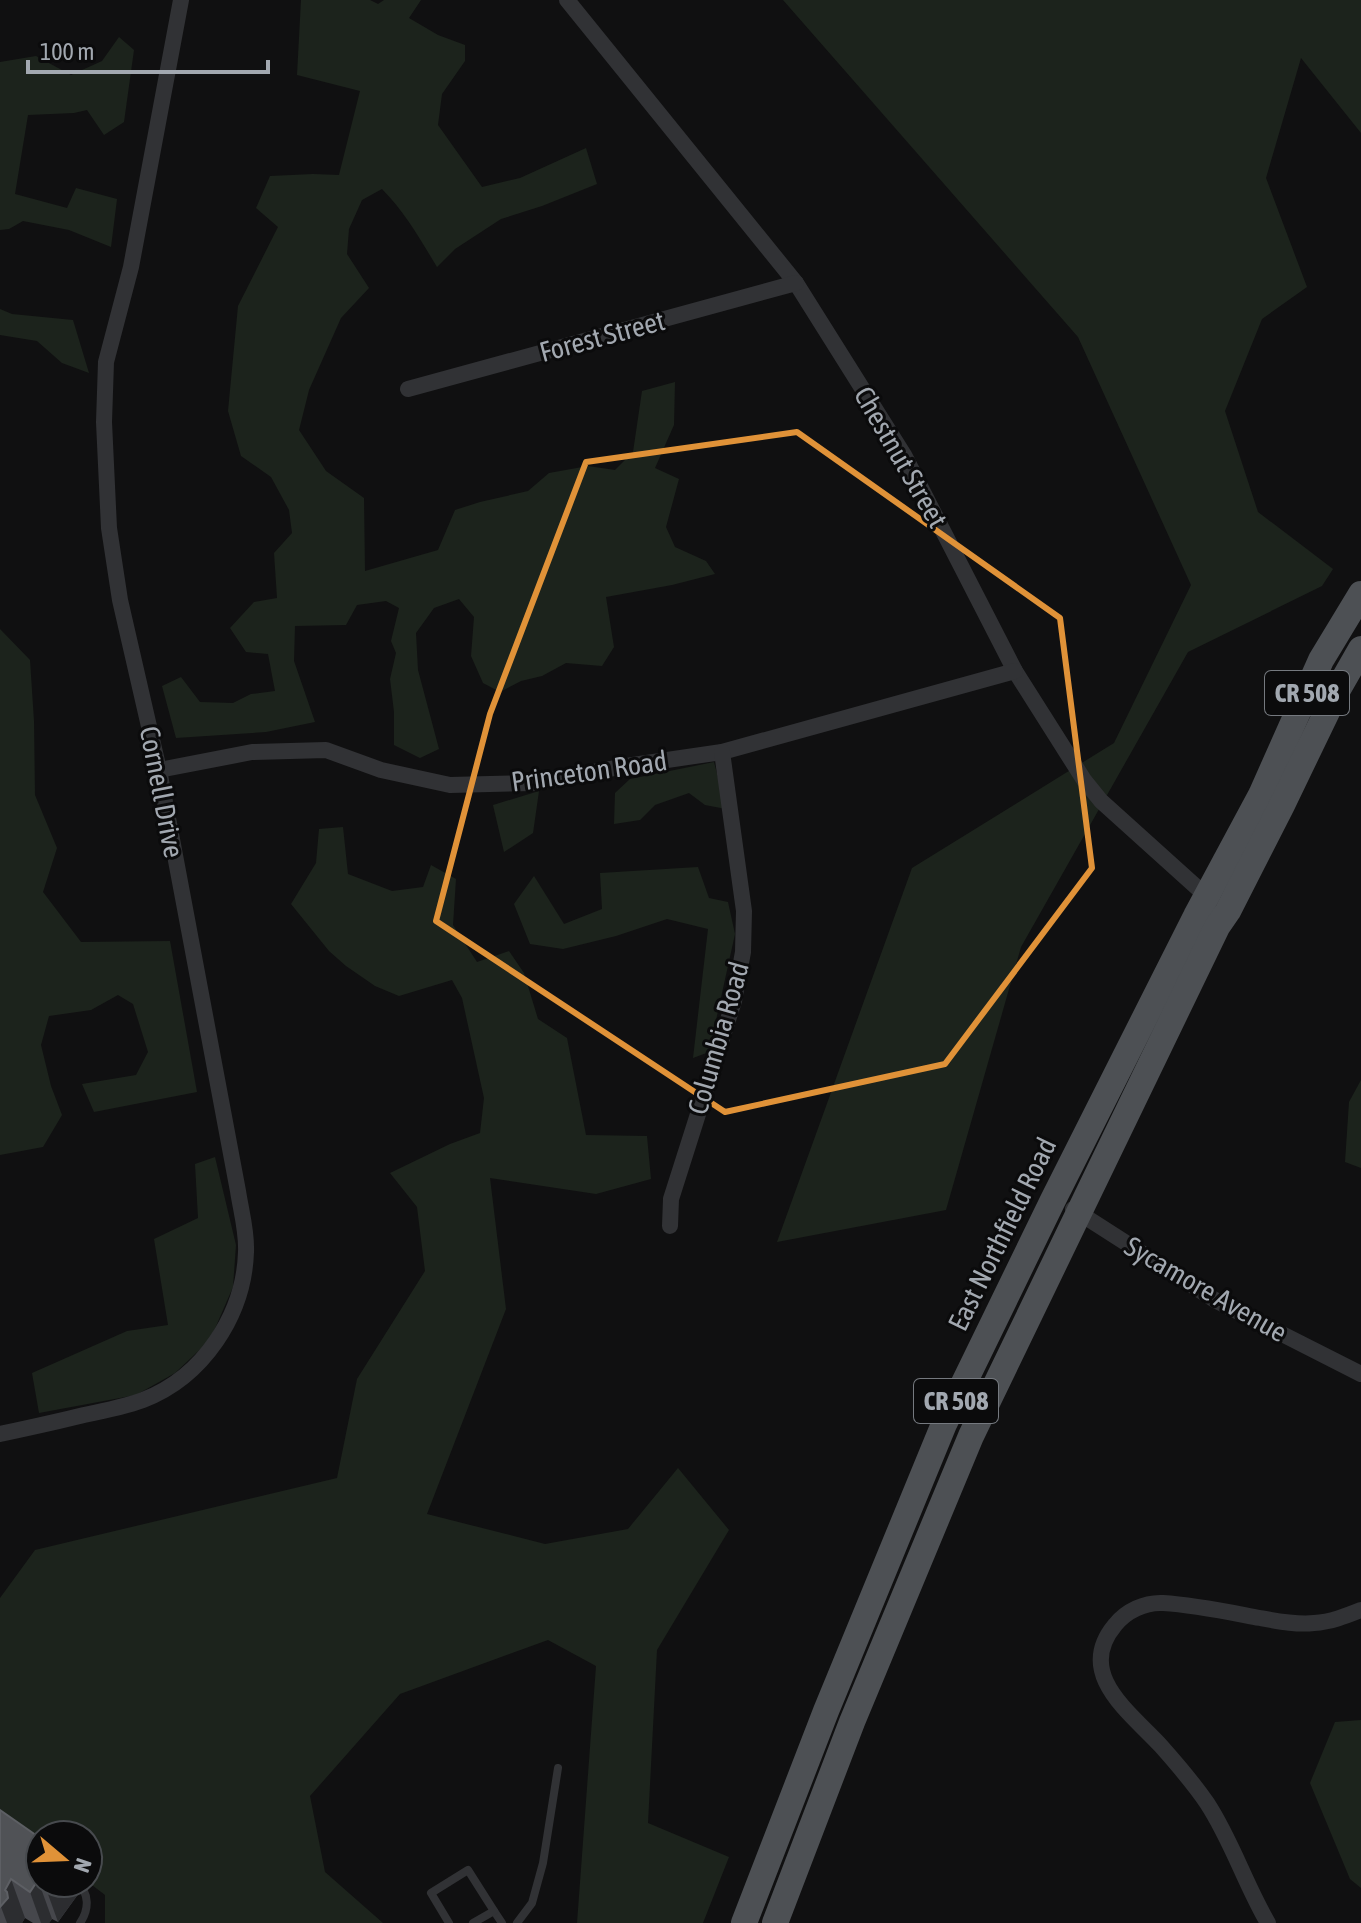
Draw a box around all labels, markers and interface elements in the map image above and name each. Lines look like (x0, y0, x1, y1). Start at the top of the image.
scale bar (28, 24, 268, 74)
text: 100 m (40, 38, 94, 65)
street label: Forest Street (536, 304, 668, 368)
street label: Chestnut Street (848, 381, 954, 533)
road number: CR 508 (1265, 671, 1349, 715)
street label: Cornell Drive (134, 724, 190, 860)
street label: Princeton Road (509, 744, 669, 798)
street label: Columbia Road (681, 958, 755, 1118)
street label: East Northfield Road (941, 1132, 1063, 1336)
street label: Sycamore Avenue (1119, 1230, 1293, 1348)
road number: CR 508 (914, 1379, 998, 1423)
north arrow (24, 1819, 104, 1899)
text: N (69, 1855, 97, 1876)

